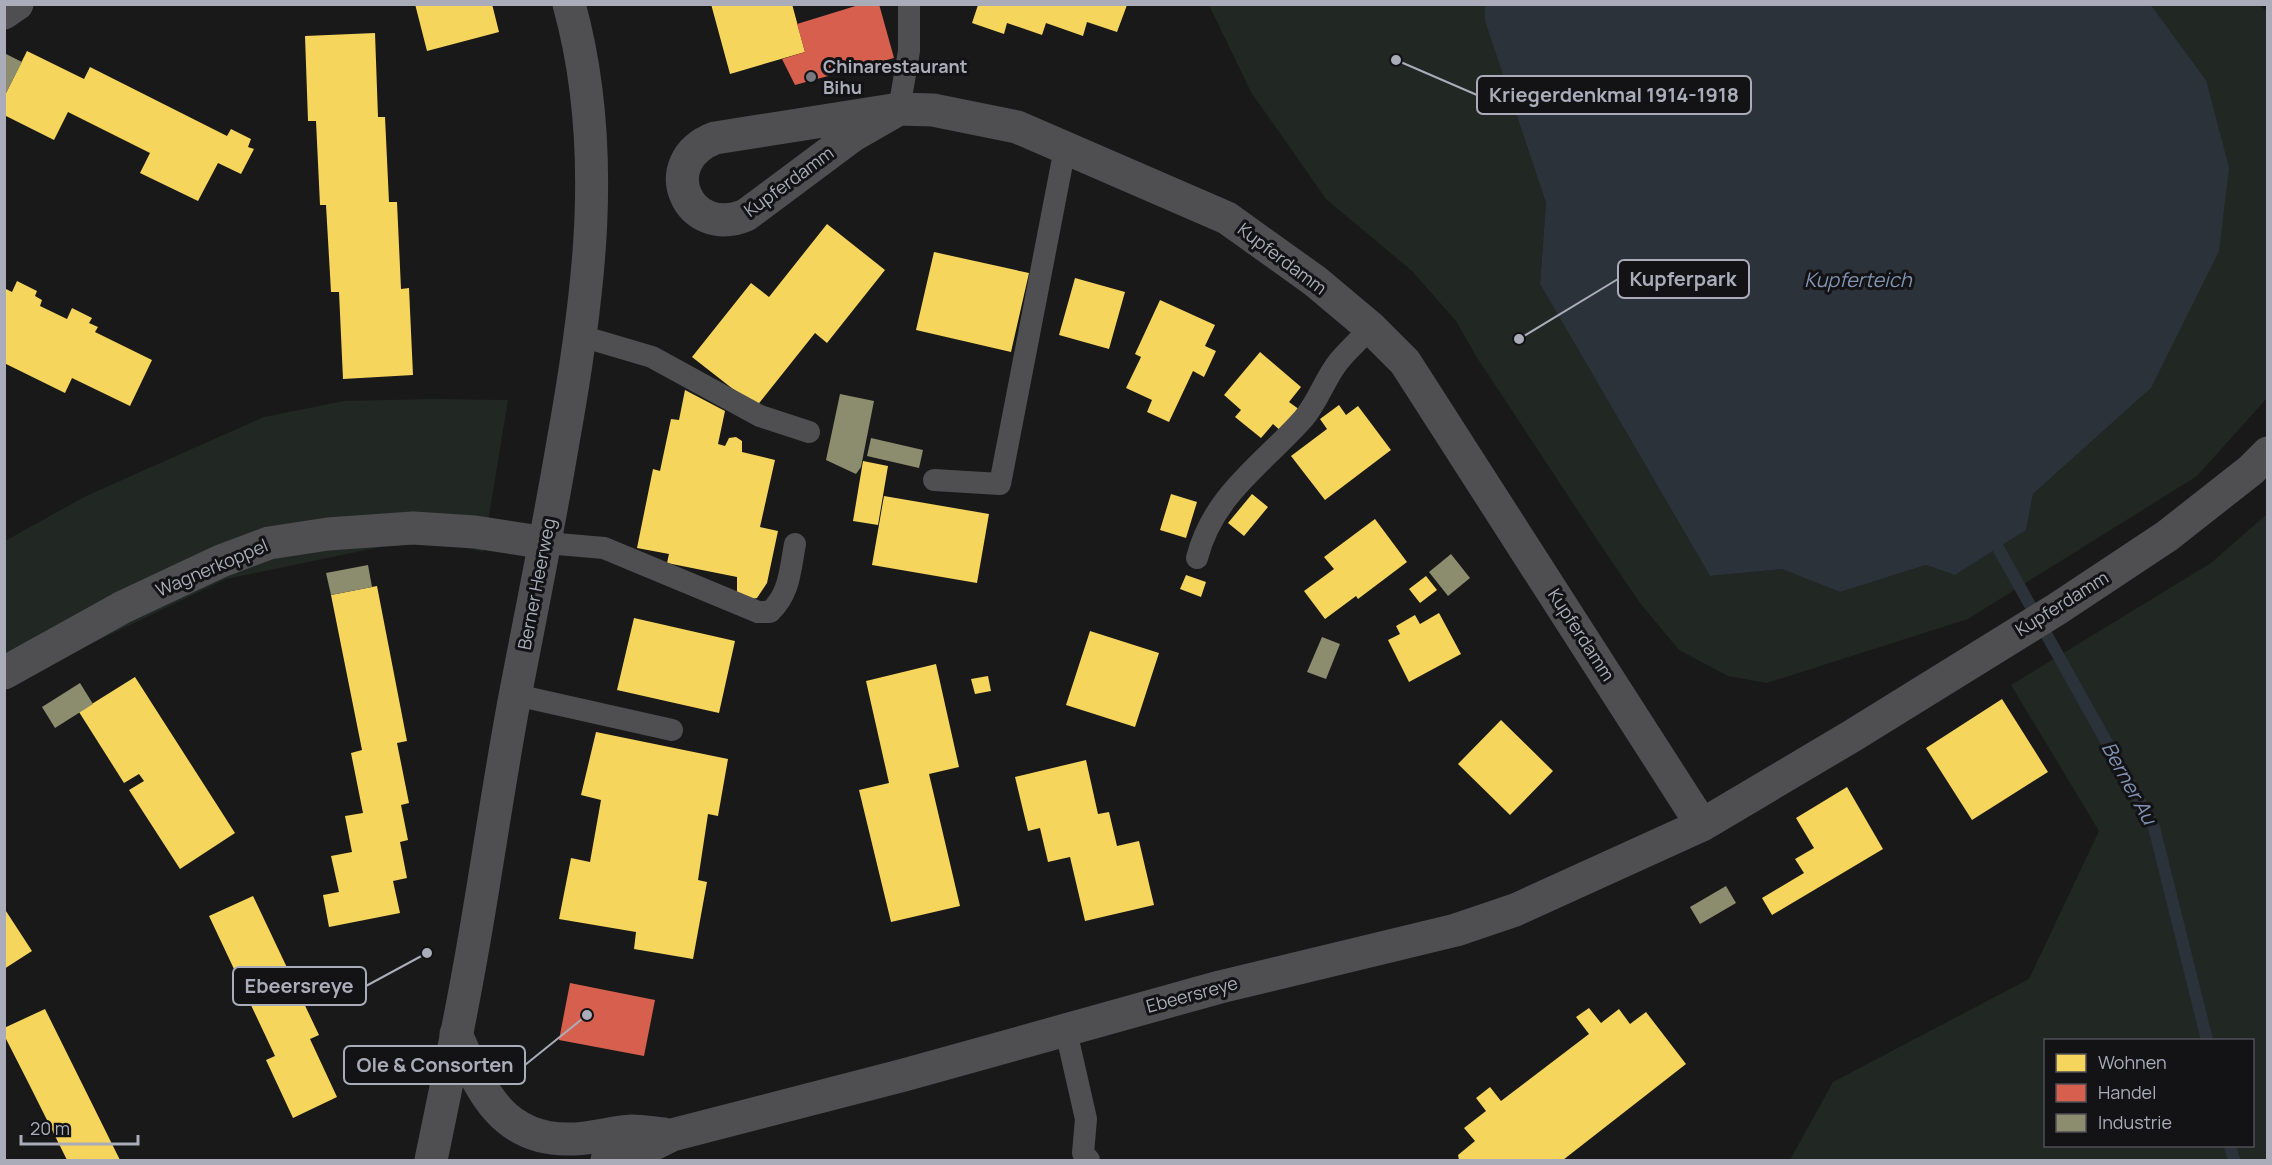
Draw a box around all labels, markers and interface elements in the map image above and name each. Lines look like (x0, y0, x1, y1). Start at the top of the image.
place label: Chinarestaurant Bihu (823, 54, 968, 99)
marker: Chinarestaurant Bihu (804, 70, 818, 84)
callout: Kriegerdenkmal 1914-1918 (1477, 76, 1751, 114)
text: Kriegerdenkmal 1914-1918 (1489, 81, 1739, 108)
street label: Kupferdamm (739, 140, 838, 222)
street label: Kupferdamm (1233, 217, 1332, 300)
callout: Kupferpark (1618, 260, 1749, 298)
text: Kupferpark (1630, 265, 1738, 292)
water label: Kupferteich (1804, 266, 1913, 293)
street label: Berner Heerweg (511, 516, 561, 652)
street label: Wagnerkoppel (152, 533, 271, 602)
street label: Kupferdamm (2010, 565, 2113, 641)
street label: Kupferdamm (1543, 584, 1621, 685)
water label: Berner Au (2096, 737, 2164, 831)
callout: Ebeersreye (233, 967, 366, 1005)
street label: Ebeersreye (1143, 970, 1240, 1018)
text: Ebeersreye (245, 972, 353, 999)
legend (2044, 1039, 2254, 1147)
callout: Ole & Consorten (344, 1046, 525, 1084)
text: Wohnen (2098, 1050, 2167, 1074)
text: Ole & Consorten (356, 1051, 514, 1078)
text: Handel (2098, 1080, 2156, 1104)
scale bar (21, 1108, 138, 1146)
text: Industrie (2098, 1110, 2172, 1134)
text: 20 m (30, 1116, 70, 1140)

